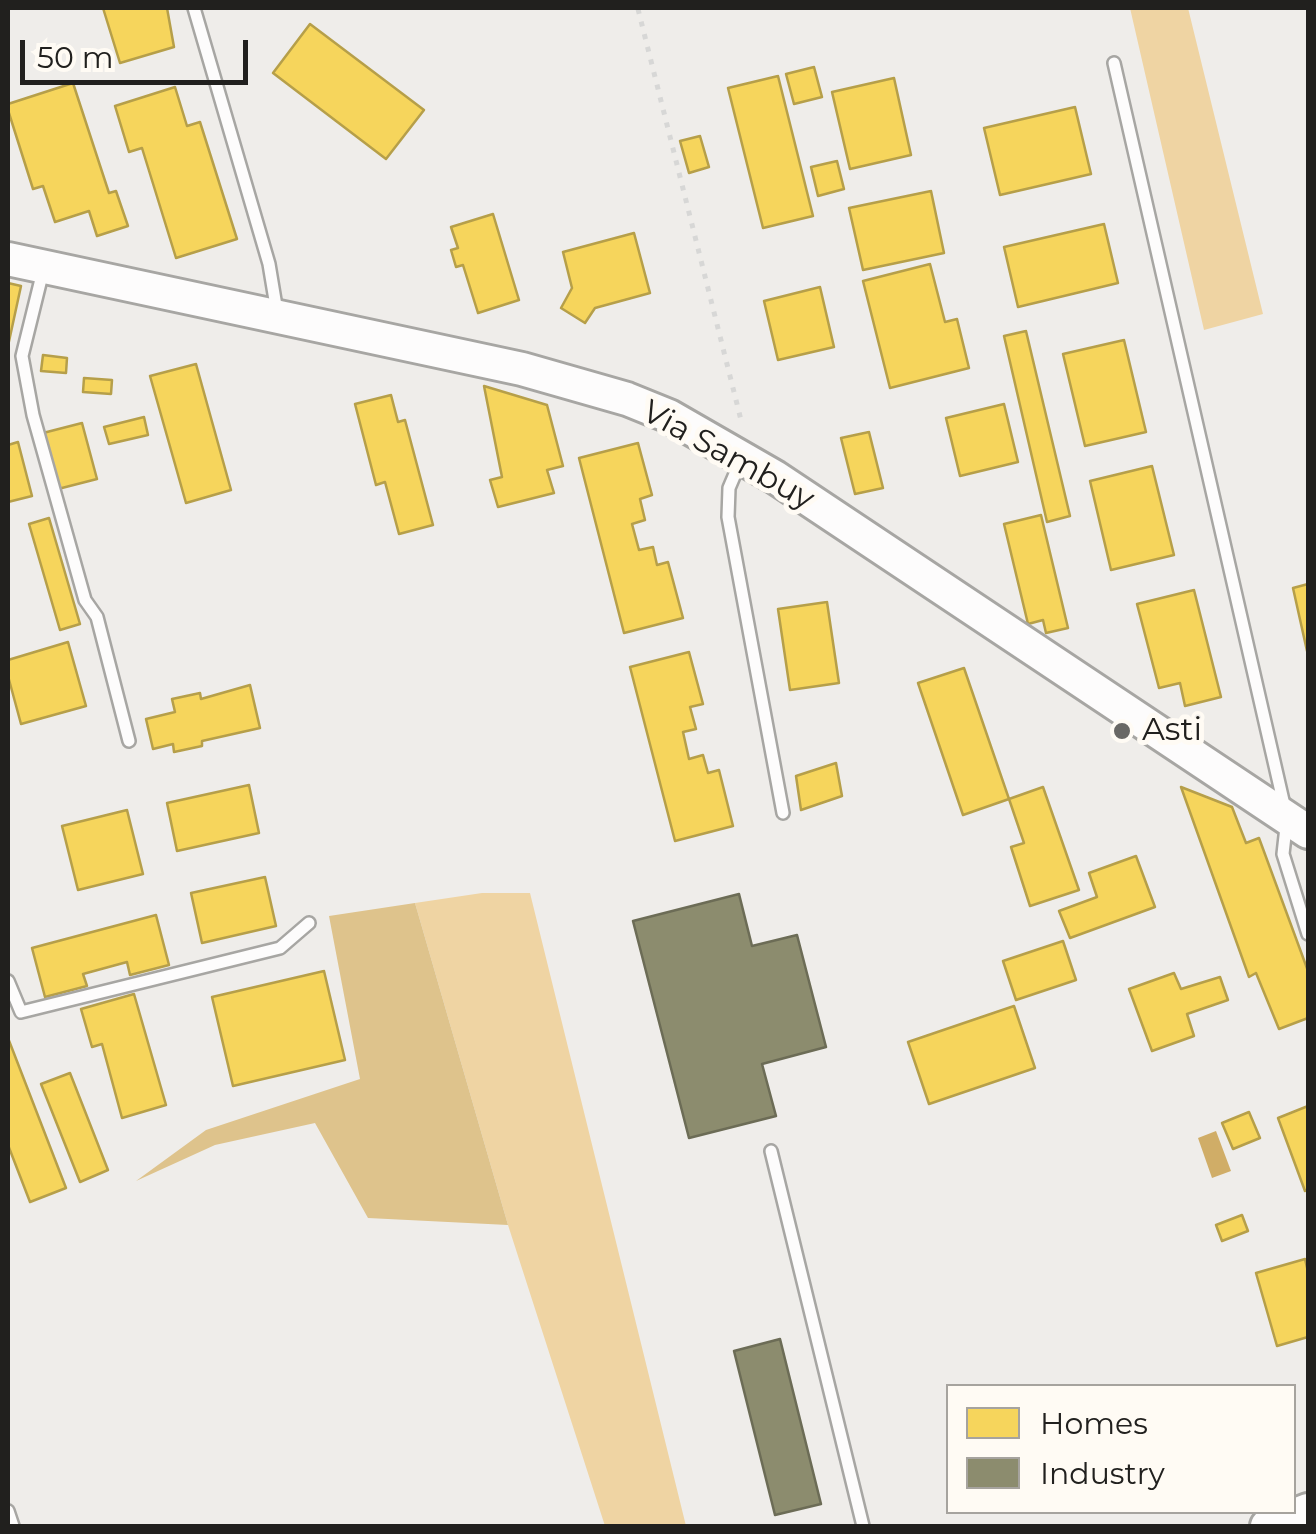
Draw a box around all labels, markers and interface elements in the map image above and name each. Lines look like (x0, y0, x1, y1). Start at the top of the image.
scale bar (25, 20, 252, 82)
text: 50 m (37, 39, 114, 76)
street label: Via Sambuy (635, 393, 821, 519)
place label: Asti (1142, 712, 1202, 750)
marker: Asti (1111, 720, 1133, 742)
legend (946, 1384, 1296, 1514)
text: Homes (1040, 1405, 1148, 1442)
text: Industry (1040, 1455, 1165, 1492)

